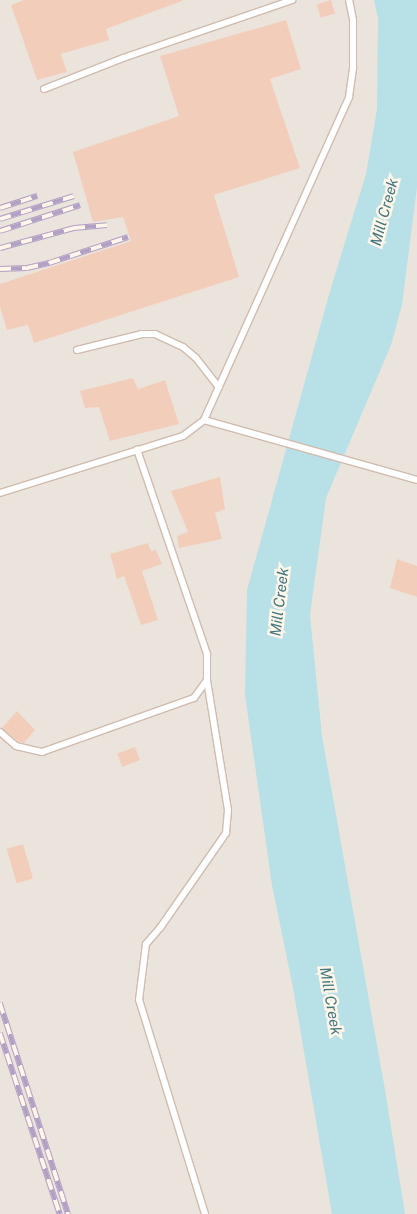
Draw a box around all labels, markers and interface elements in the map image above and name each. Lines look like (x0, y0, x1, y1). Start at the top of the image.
water label: Mill Creek (366, 176, 402, 248)
water label: Mill Creek (266, 567, 292, 637)
water label: Mill Creek (316, 966, 346, 1036)

